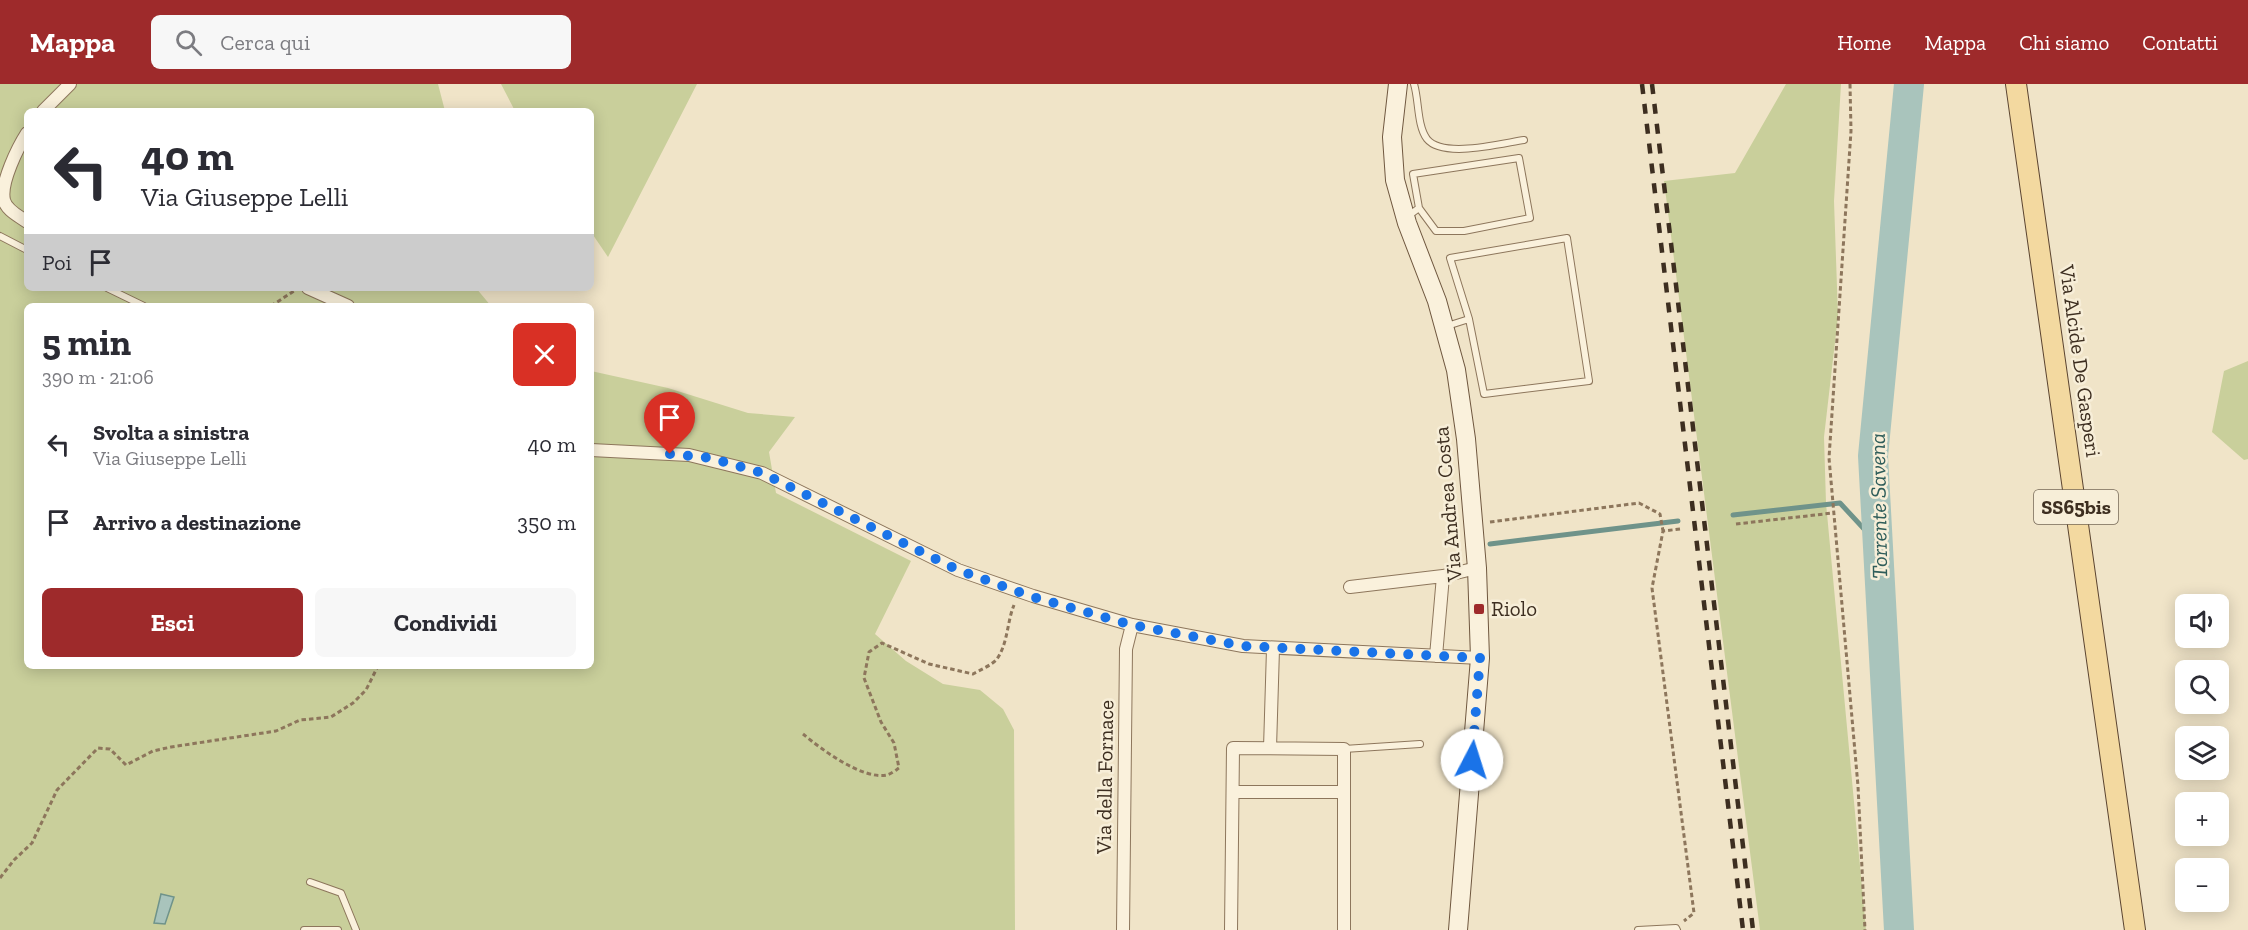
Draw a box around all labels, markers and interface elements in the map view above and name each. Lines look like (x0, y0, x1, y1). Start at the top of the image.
search box (151, 15, 571, 69)
text: Mappa (30, 26, 115, 59)
icon: search (172, 26, 205, 59)
text: Cerca qui (220, 29, 310, 56)
text: Home (1837, 30, 1891, 55)
text: Mappa (1924, 30, 1986, 55)
text: Chi siamo (2019, 30, 2109, 55)
text: Contatti (2142, 30, 2218, 55)
text: 40 m (141, 130, 234, 181)
icon: left (42, 132, 120, 210)
text: Via Giuseppe Lelli (141, 181, 348, 213)
icon: arrive (84, 246, 117, 279)
text: Poi (42, 249, 72, 276)
street label: Via Alcide De Gasperi (2054, 262, 2106, 459)
text: 5 min (42, 321, 131, 364)
button: close (513, 323, 576, 386)
text: 390 m · 21:06 (42, 365, 154, 389)
pin (644, 392, 695, 454)
icon: arrive (653, 401, 686, 434)
text: Svolta a sinistra (93, 419, 249, 446)
street label: Via Andrea Costa (1428, 425, 1467, 584)
icon: left (42, 428, 75, 461)
text: 40 m (527, 431, 576, 458)
water label: Torrente Savena (1864, 433, 1893, 579)
text: Via Giuseppe Lelli (93, 446, 247, 470)
road number: SS65bis (2034, 490, 2118, 524)
icon: arrive (42, 506, 75, 539)
text: Arrivo a destinazione (93, 509, 301, 536)
text: 350 m (517, 509, 576, 536)
button: Esci (42, 588, 303, 657)
button: Condividi (315, 588, 576, 657)
map controls (2175, 594, 2229, 912)
button: sound (2175, 594, 2229, 648)
place label: Riolo (1491, 596, 1537, 621)
marker: Riolo (1472, 602, 1486, 616)
button: search (2175, 660, 2229, 714)
street label: Via della Fornace (1091, 700, 1118, 855)
button: layers (2175, 726, 2229, 780)
position arrow (1440, 728, 1504, 792)
button: + (2175, 792, 2229, 846)
button: − (2175, 858, 2229, 912)

